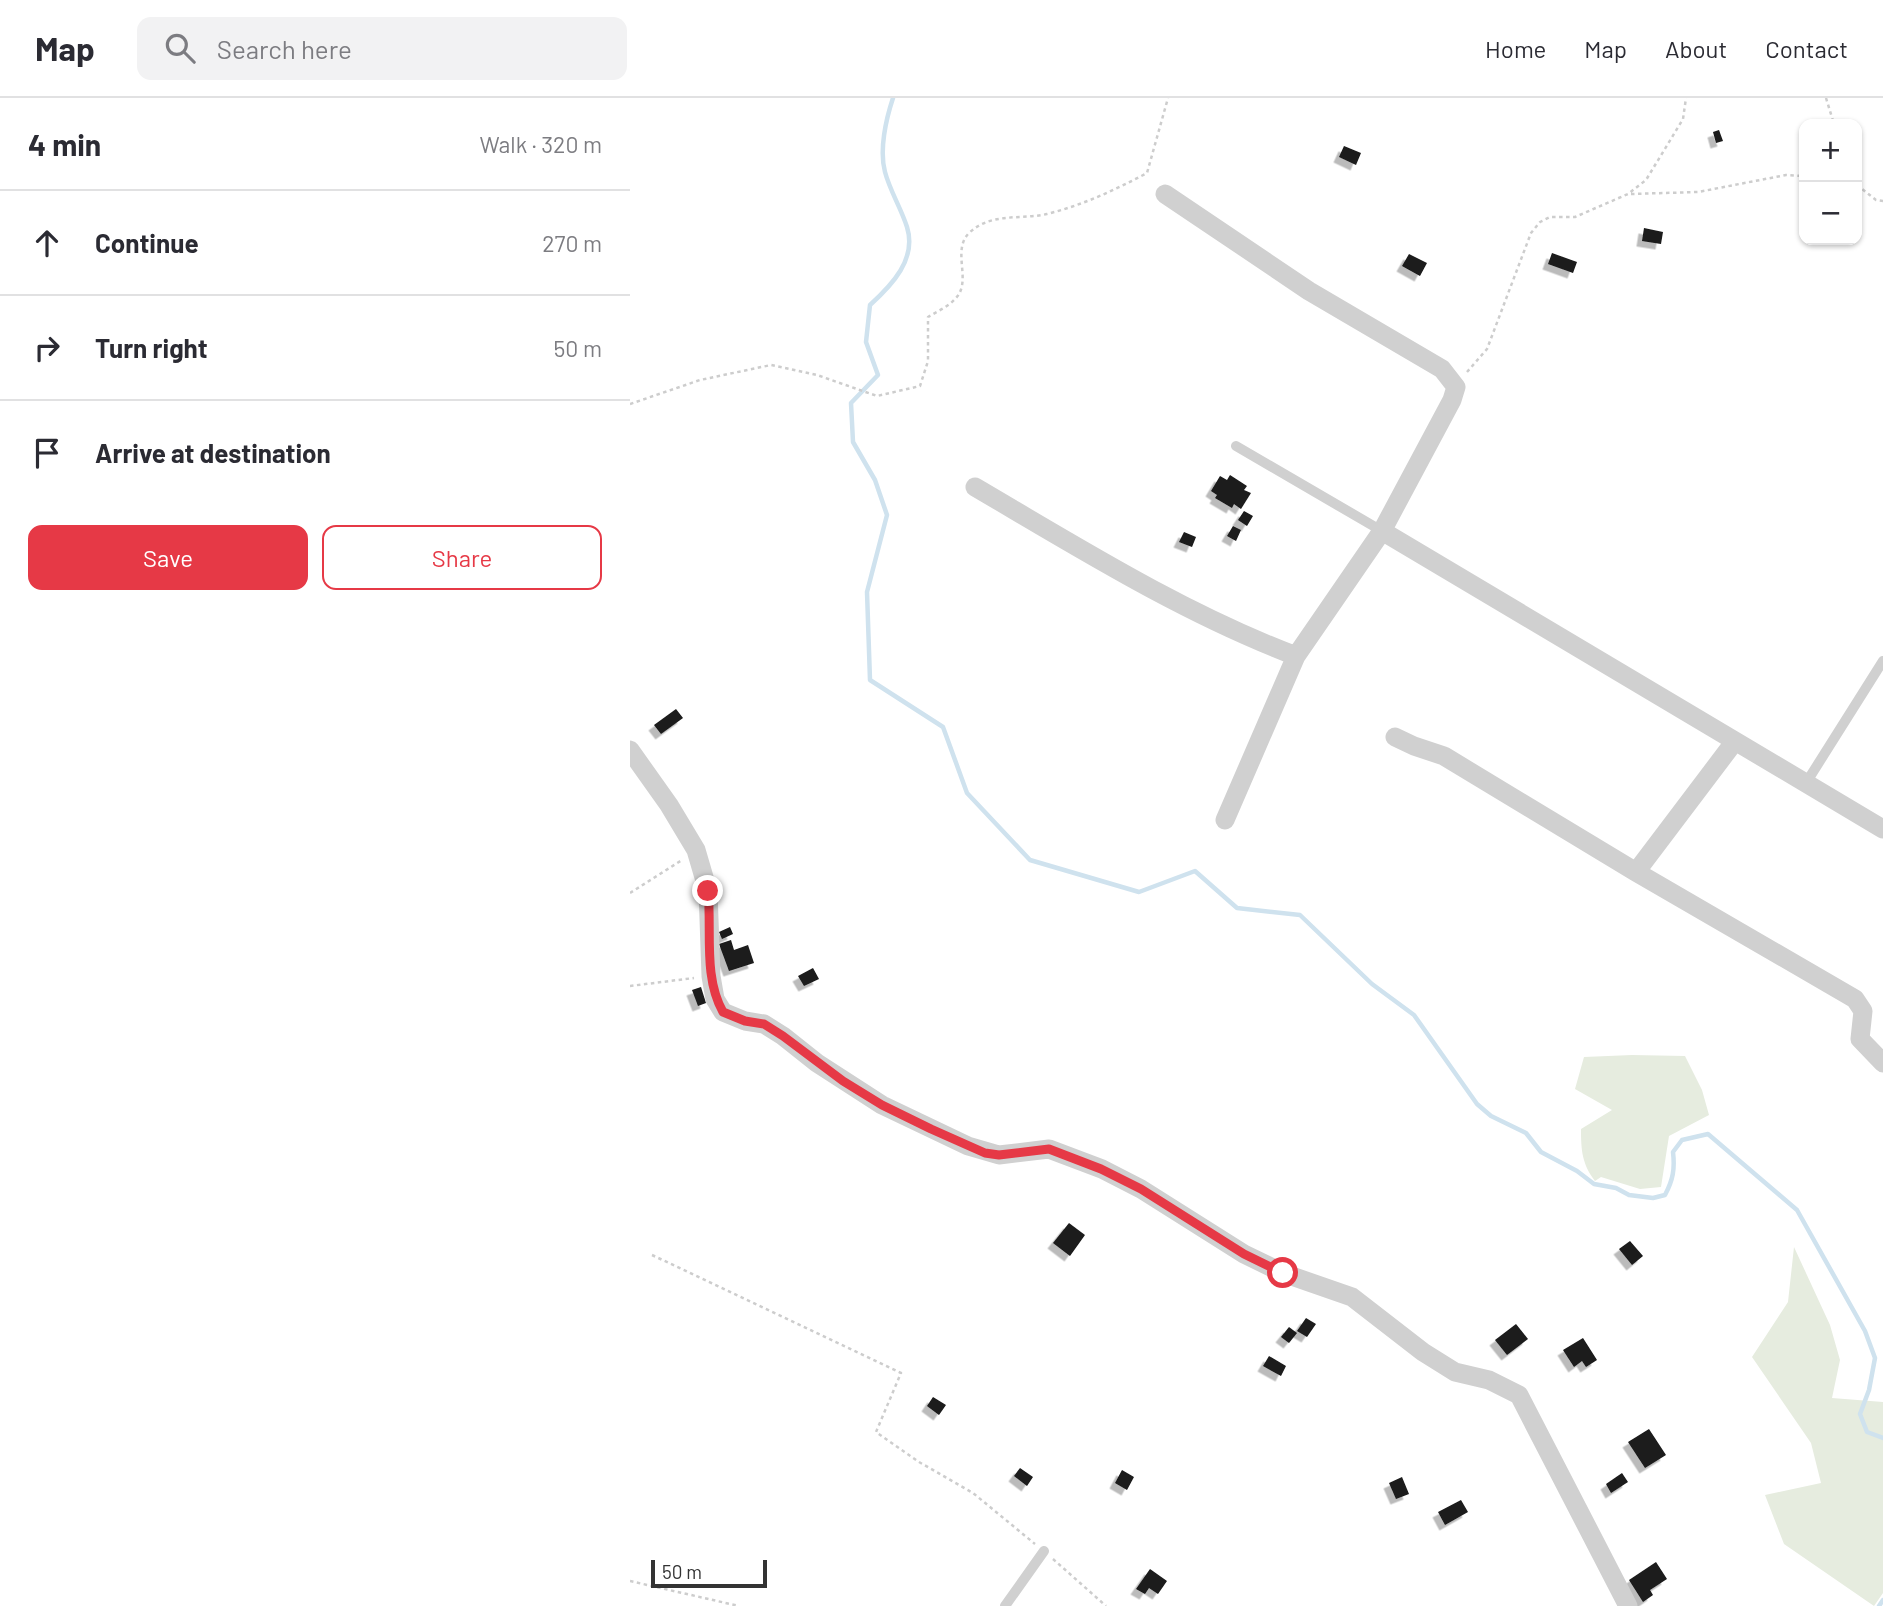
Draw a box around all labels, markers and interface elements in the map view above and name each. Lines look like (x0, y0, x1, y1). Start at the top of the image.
search box (137, 17, 627, 80)
text: Map (35, 28, 95, 68)
icon: search (161, 29, 199, 67)
text: Search here (217, 33, 352, 64)
text: Home (1485, 34, 1546, 63)
text: Map (1584, 34, 1627, 63)
text: About (1665, 34, 1727, 63)
text: Contact (1765, 34, 1848, 63)
map controls (1799, 119, 1862, 245)
button: + (1799, 119, 1862, 182)
text: 4 min (28, 126, 101, 162)
text: Walk · 320 m (480, 130, 602, 158)
button: − (1799, 182, 1862, 245)
icon: ahead (28, 224, 66, 262)
text: Continue (95, 227, 199, 258)
text: 270 m (542, 229, 602, 257)
icon: right (28, 329, 66, 367)
text: Turn right (95, 332, 208, 363)
text: 50 m (554, 334, 602, 362)
icon: arrive (28, 434, 66, 472)
text: Arrive at destination (95, 437, 331, 468)
button: Save (28, 525, 308, 590)
button: Share (322, 525, 602, 590)
route end (692, 875, 723, 906)
route start (1267, 1257, 1298, 1288)
scale bar (651, 1557, 766, 1589)
text: 50 m (662, 1560, 702, 1583)

